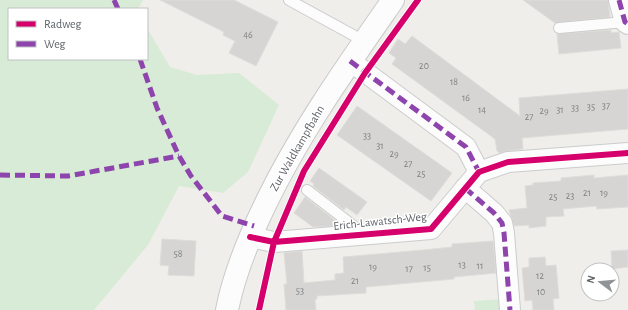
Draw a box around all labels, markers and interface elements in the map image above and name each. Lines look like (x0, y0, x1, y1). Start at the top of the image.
legend (8, 8, 148, 60)
text: Radweg (44, 18, 81, 30)
house number: 46 (243, 30, 253, 40)
text: Weg (44, 38, 66, 50)
house number: 20 (419, 61, 429, 71)
house number: 18 (450, 77, 458, 87)
house number: 16 (462, 93, 470, 103)
house number: 37 (602, 101, 610, 111)
house number: 35 (587, 102, 595, 112)
street label: Zur Waldkampfbahn (268, 103, 326, 193)
house number: 33 (571, 103, 579, 113)
house number: 14 (478, 105, 486, 115)
house number: 31 (556, 105, 564, 115)
house number: 29 (539, 106, 549, 116)
house number: 27 (525, 112, 533, 122)
house number: 33 (363, 131, 371, 141)
house number: 31 (376, 141, 384, 151)
house number: 29 (389, 149, 399, 159)
house number: 27 (404, 159, 412, 169)
house number: 25 (417, 169, 425, 179)
house number: 21 (583, 188, 591, 198)
house number: 19 (600, 188, 608, 198)
house number: 23 (566, 191, 574, 201)
house number: 25 (549, 192, 557, 202)
street label: Erich-Lawatsch-Weg (333, 210, 427, 232)
house number: 58 (174, 249, 183, 259)
house number: 13 (458, 260, 466, 270)
house number: 11 (477, 261, 483, 271)
house number: 19 (369, 262, 377, 272)
north arrow (580, 262, 620, 302)
house number: 15 (423, 263, 431, 273)
house number: 17 (405, 264, 413, 274)
house number: 12 (536, 271, 544, 281)
text: N (585, 274, 597, 285)
house number: 21 (351, 276, 359, 286)
house number: 53 (296, 286, 304, 296)
house number: 10 (537, 287, 545, 297)

